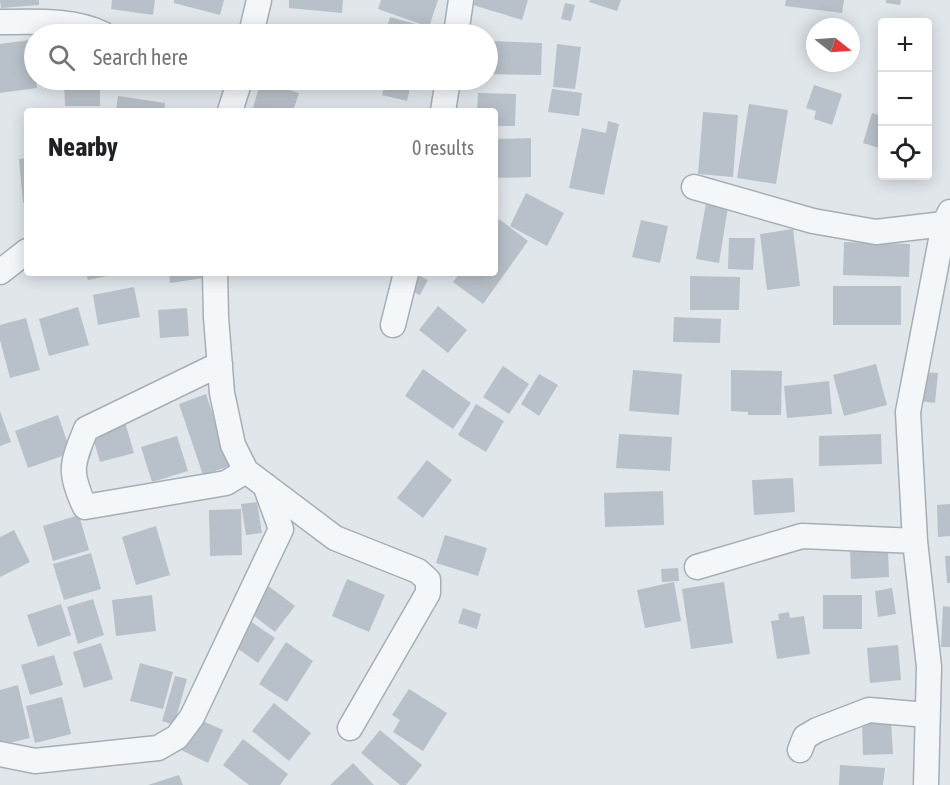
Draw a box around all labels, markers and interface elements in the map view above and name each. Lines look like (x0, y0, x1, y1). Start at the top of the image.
north arrow (806, 18, 860, 72)
map controls (878, 18, 932, 180)
button: + (878, 18, 932, 72)
search box (24, 24, 498, 90)
icon: search (45, 41, 78, 74)
text: Search here (93, 44, 188, 70)
button: − (878, 72, 932, 126)
button: locate (878, 126, 932, 180)
text: Nearby (48, 132, 118, 162)
text: 0 results (412, 136, 474, 159)

